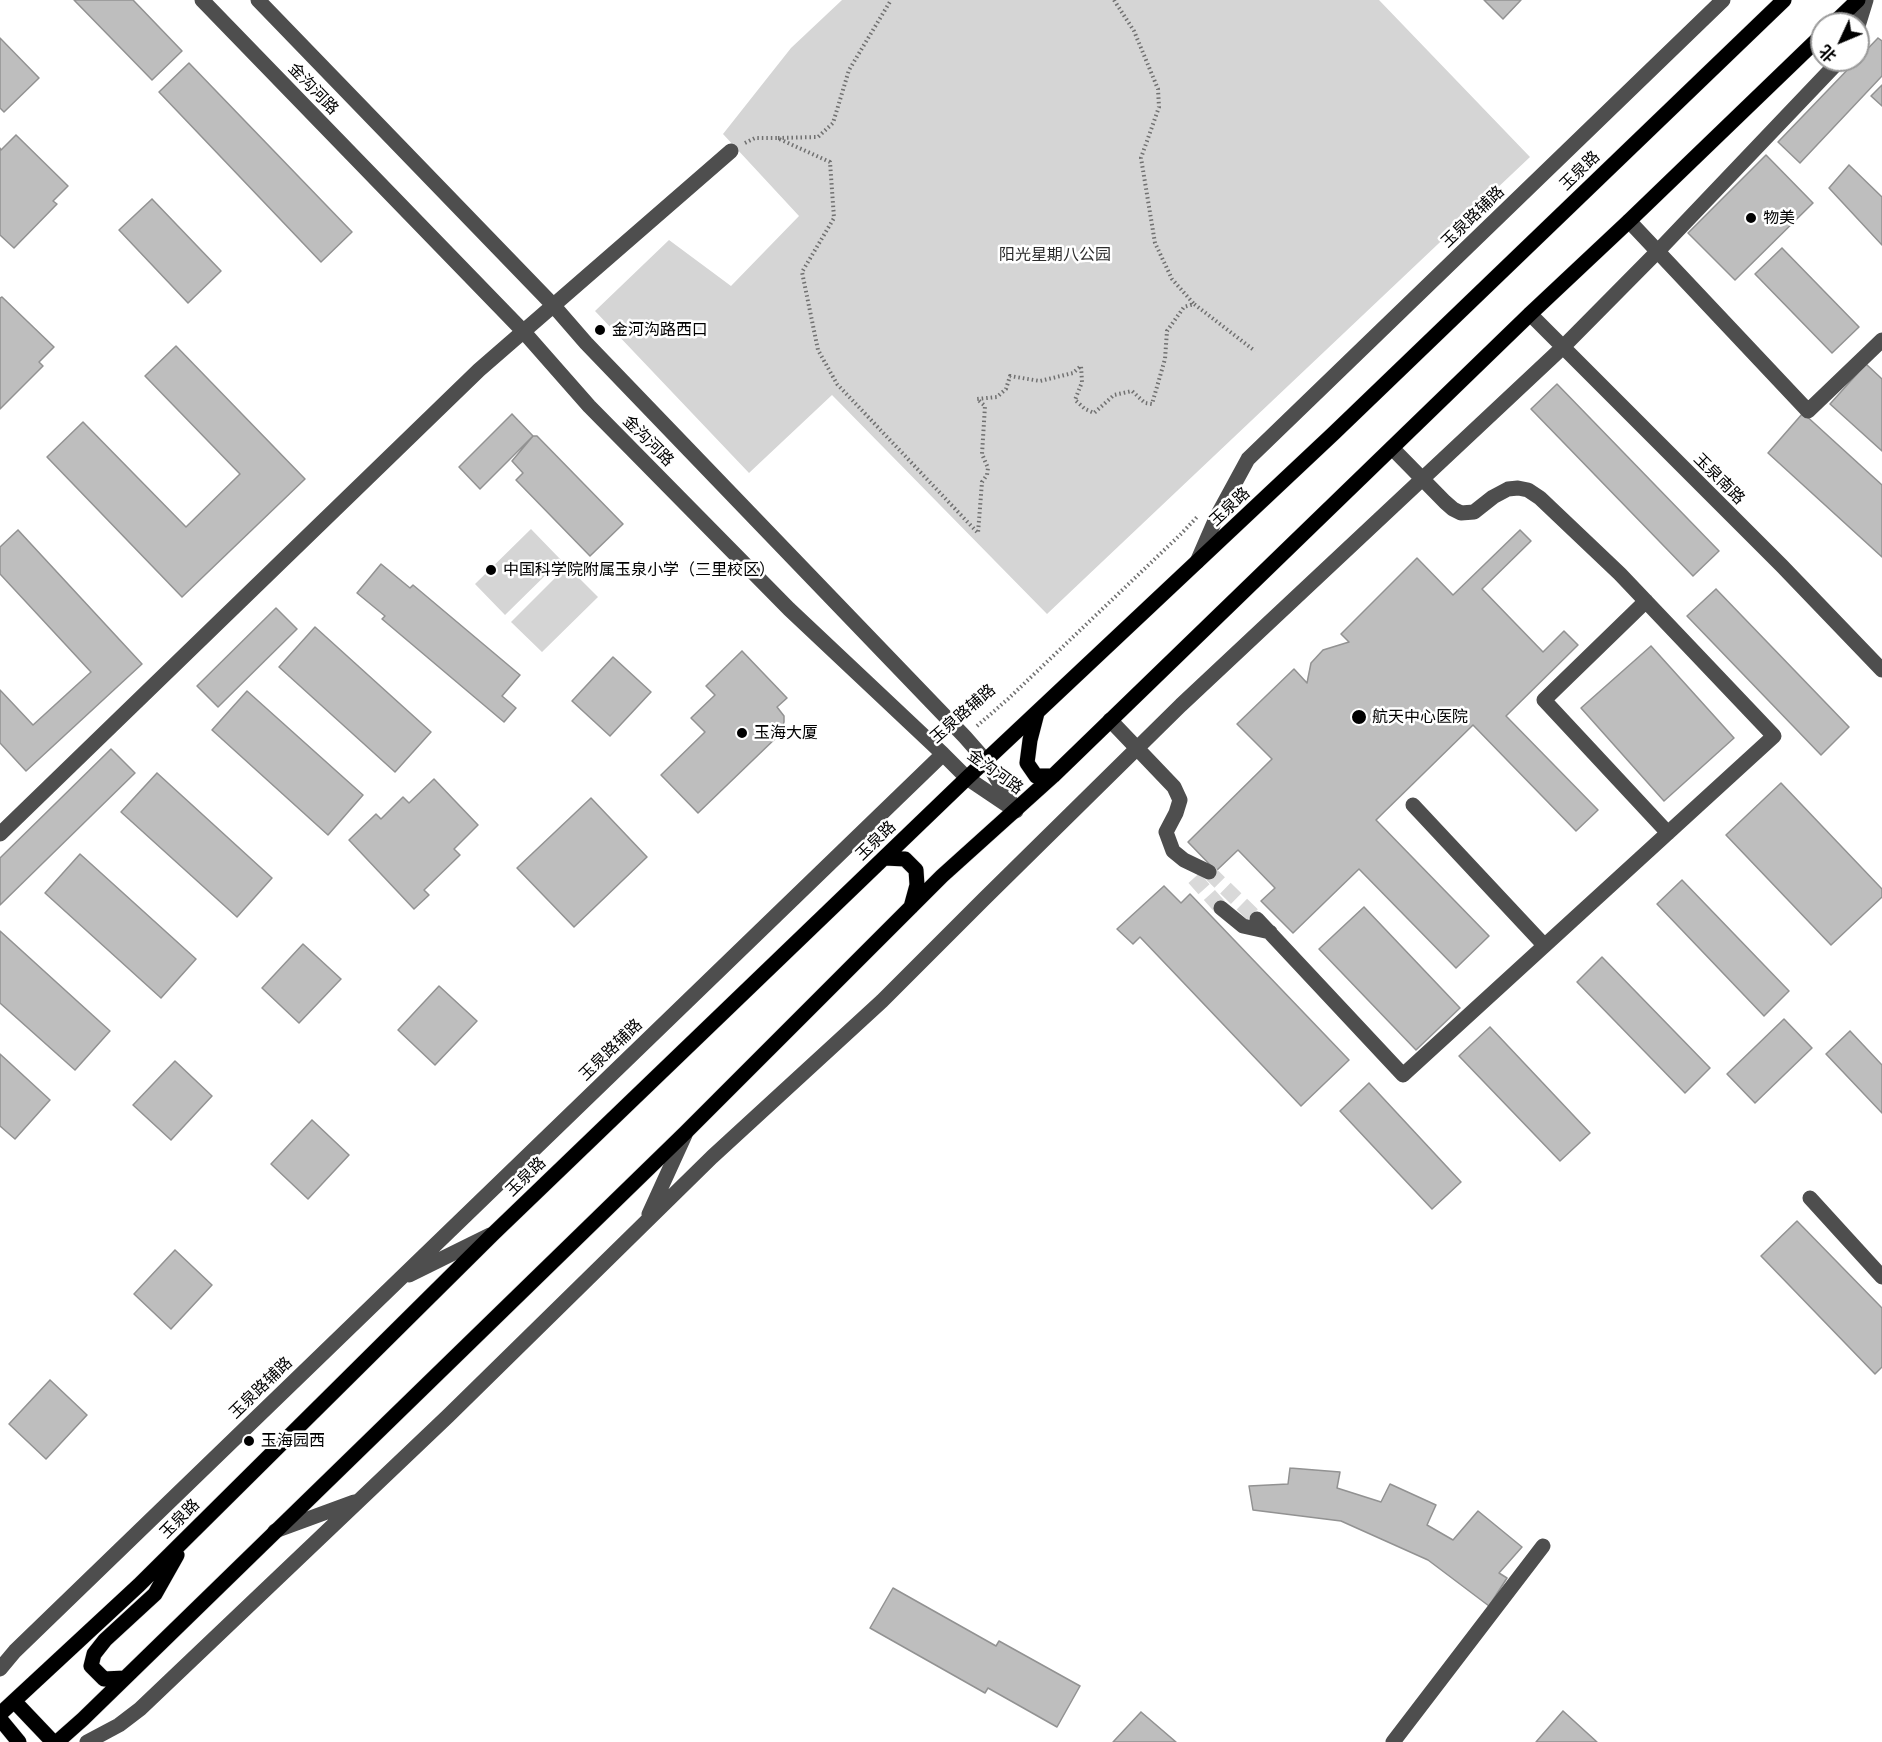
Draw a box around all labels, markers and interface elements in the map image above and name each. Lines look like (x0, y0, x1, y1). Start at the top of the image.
north arrow (1810, 12, 1870, 72)
text: 北 (1816, 41, 1841, 66)
street label: 金沟河路 (284, 59, 342, 119)
street label: 玉泉路 (1556, 147, 1604, 195)
street label: 玉泉路辅路 (1438, 182, 1508, 252)
place label: 物美 (1763, 208, 1795, 228)
marker: 物美 (1744, 211, 1758, 225)
park label: 阳光星期八公园 (999, 245, 1111, 265)
place label: 金河沟路西口 (612, 320, 708, 340)
marker: 金河沟路西口 (593, 323, 607, 337)
street label: 金沟河路 (619, 412, 677, 470)
street label: 玉泉南路 (1690, 450, 1748, 508)
street label: 玉泉路 (1206, 484, 1254, 530)
place label: 中国科学院附属玉泉小学（三里校区） (503, 560, 775, 580)
marker: 中国科学院附属玉泉小学（三里校区） (484, 563, 498, 577)
street label: 玉泉路辅路 (927, 681, 999, 747)
place label: 航天中心医院 (1372, 707, 1468, 727)
marker: 航天中心医院 (1350, 708, 1368, 726)
place label: 玉海大厦 (754, 723, 818, 743)
marker: 玉海大厦 (735, 726, 749, 740)
street label: 金沟河路 (963, 745, 1027, 799)
street label: 玉泉路 (852, 817, 900, 865)
street label: 玉泉路辅路 (576, 1015, 646, 1085)
street label: 玉泉路 (502, 1153, 550, 1201)
street label: 玉泉路辅路 (226, 1353, 296, 1423)
place label: 玉海园西 (261, 1431, 325, 1451)
marker: 玉海园西 (242, 1434, 256, 1448)
street label: 玉泉路 (156, 1495, 204, 1543)

